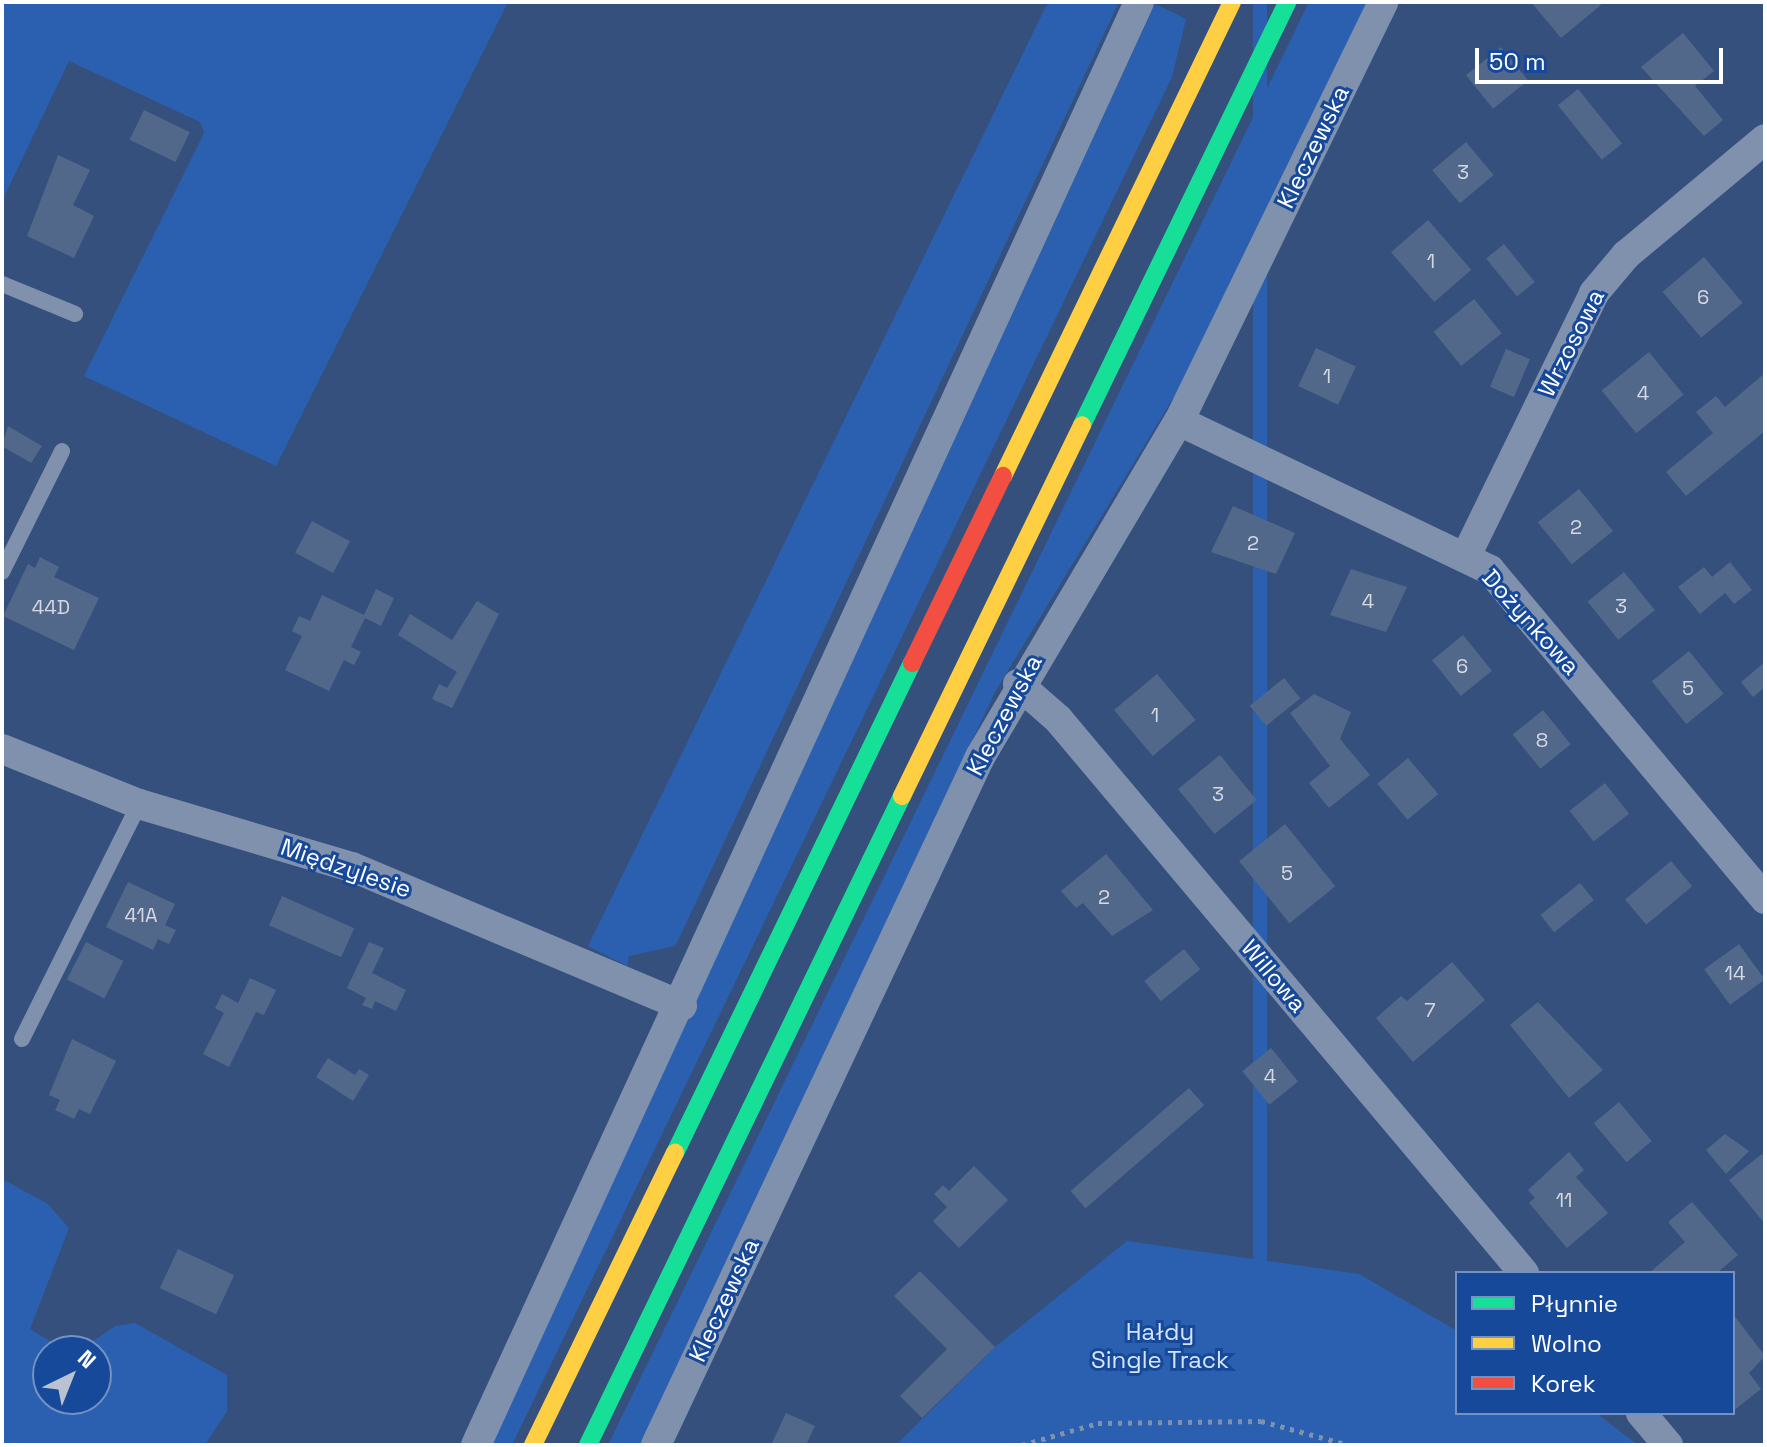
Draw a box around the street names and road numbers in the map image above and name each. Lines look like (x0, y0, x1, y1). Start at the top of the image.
street label: Kleczewska (1271, 81, 1355, 213)
street label: Wrzosowa (1532, 284, 1610, 402)
street label: Dożynkowa (1476, 563, 1586, 681)
street label: Kleczewska (960, 650, 1048, 780)
street label: Międzylesie (277, 832, 415, 904)
street label: Willowa (1235, 934, 1313, 1018)
street label: Kleczewska (683, 1234, 765, 1366)

